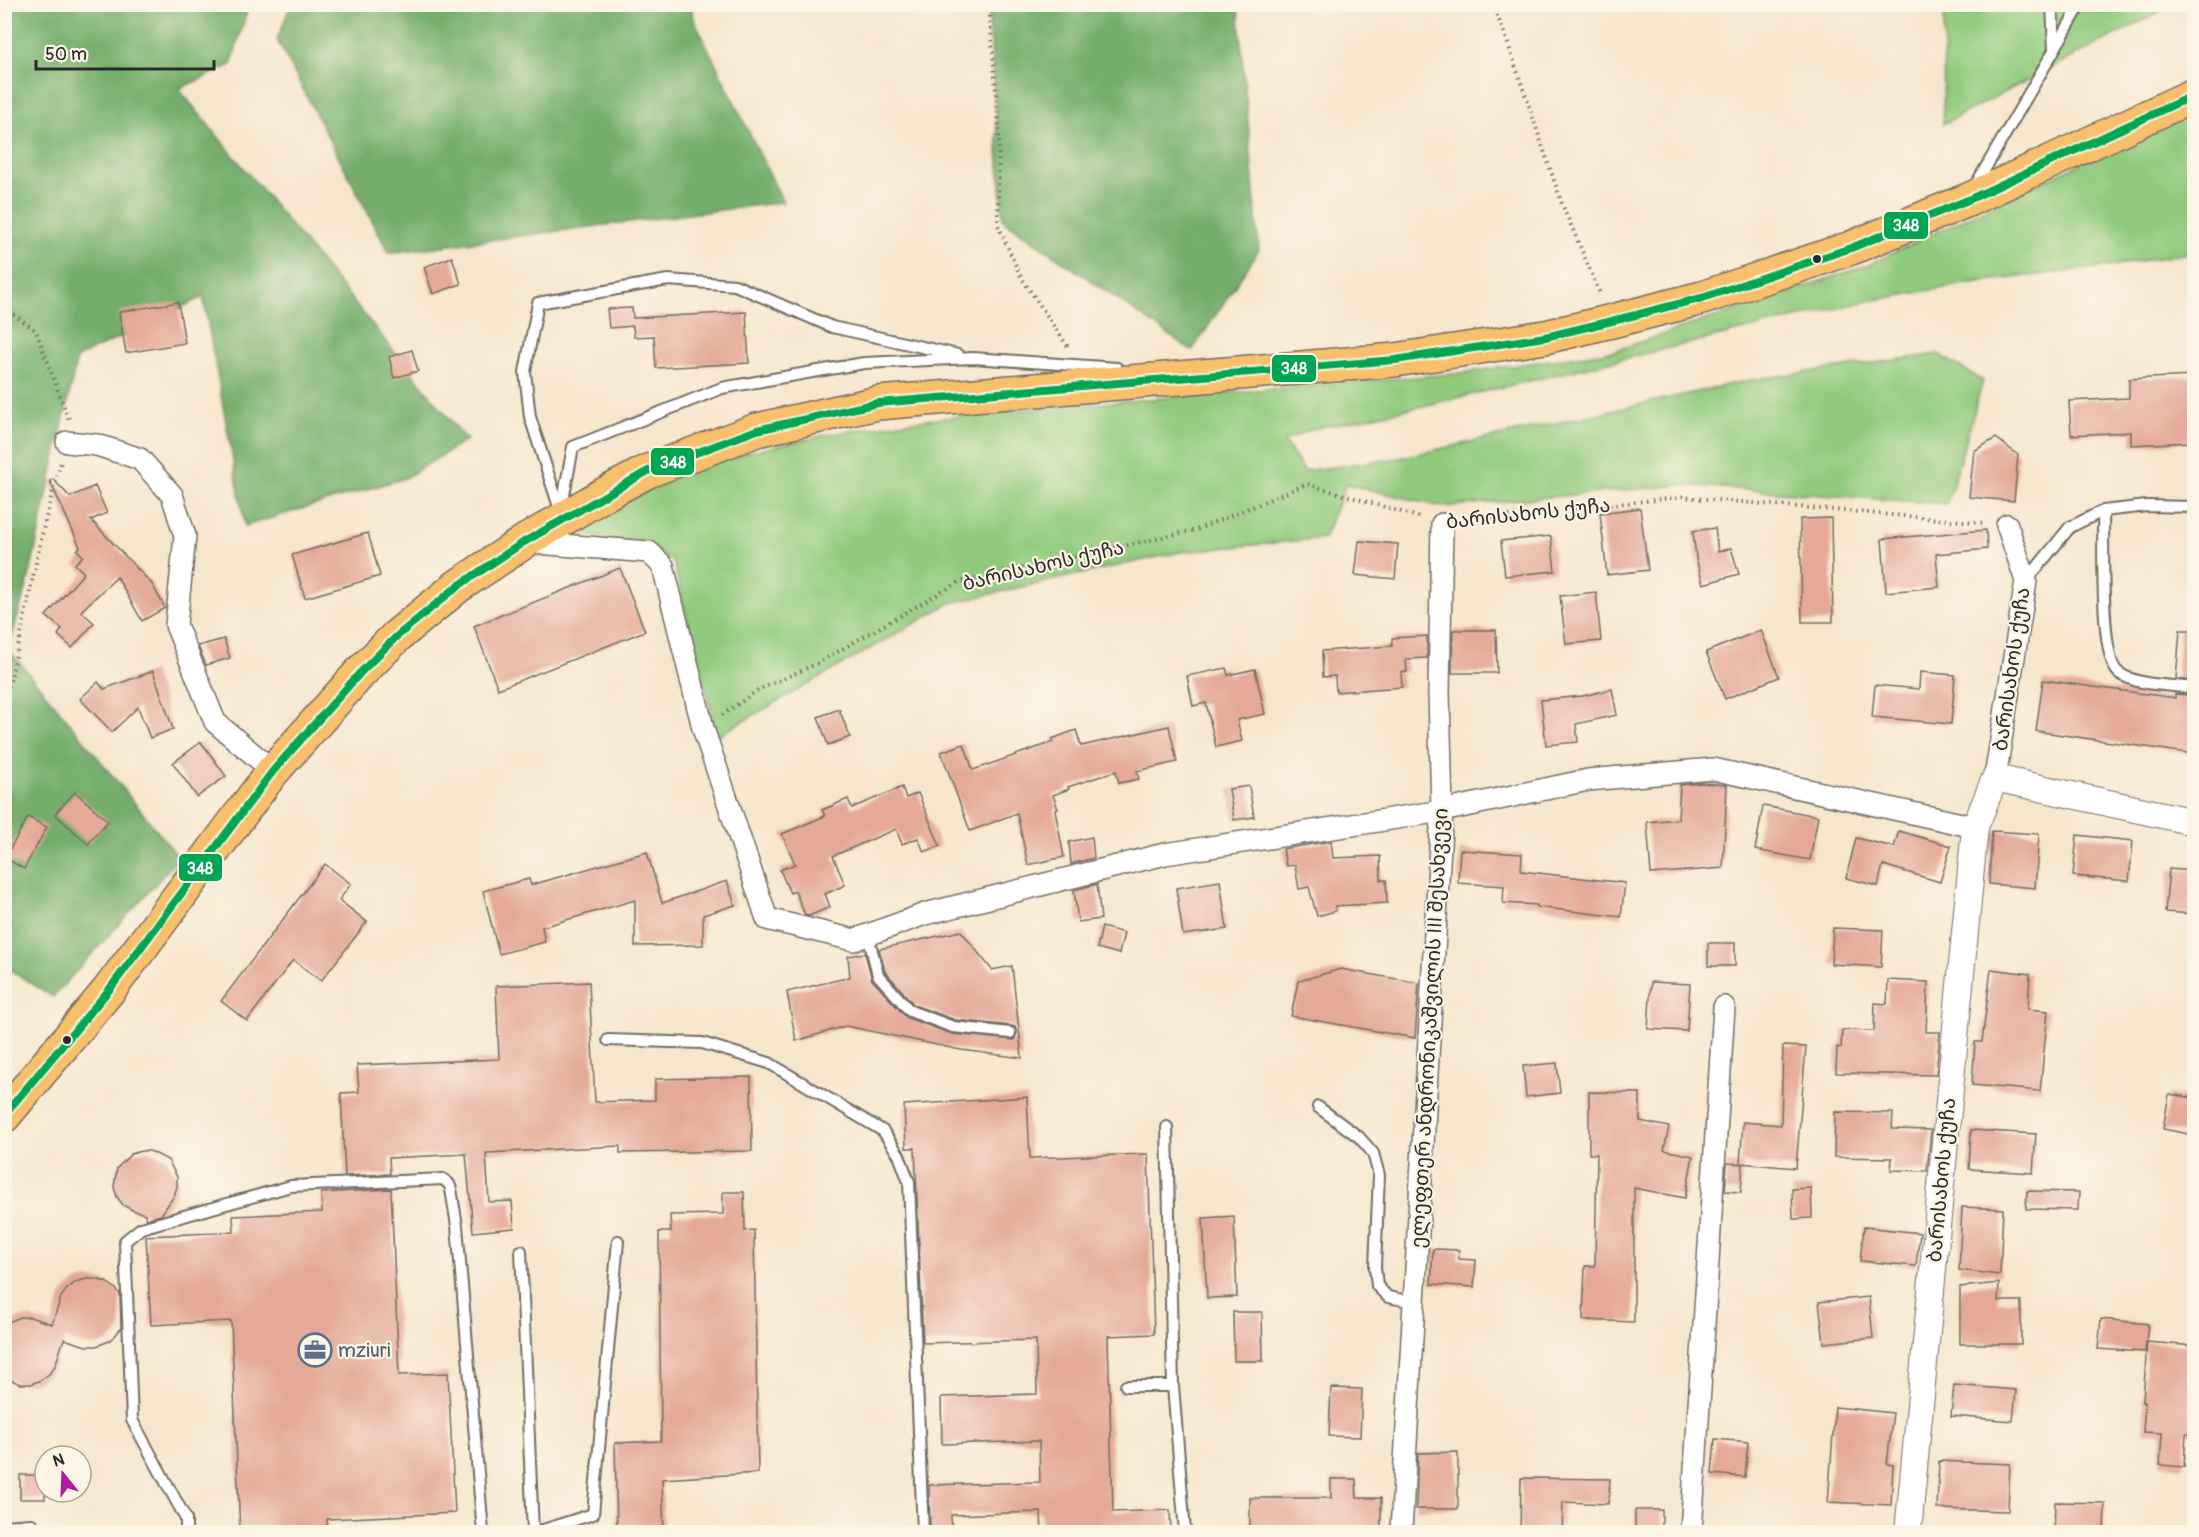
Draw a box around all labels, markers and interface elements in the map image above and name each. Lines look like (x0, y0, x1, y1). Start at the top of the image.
scale bar (36, 33, 214, 71)
text: 50 m (45, 43, 87, 66)
line badge: 348 (1883, 211, 1929, 240)
text: 348 (1893, 216, 1919, 236)
unlabelled marker (1811, 253, 1823, 265)
line badge: 348 (1271, 354, 1317, 383)
text: 348 (1281, 359, 1307, 379)
line badge: 348 (650, 447, 695, 476)
text: 348 (660, 453, 686, 473)
street label: ბარისახოს ქუჩა (1445, 492, 1611, 535)
street label: ბარისახოს ქუჩა (960, 535, 1126, 596)
street label: ბარისახოს ქუჩა (1988, 586, 2035, 753)
street label: ელეფთერ ანდრონიკაშვილის III შესახვევი (1405, 807, 1454, 1249)
line badge: 348 (178, 853, 223, 882)
text: 348 (187, 859, 213, 879)
unlabelled marker (61, 1034, 73, 1046)
street label: ბარისახოს ქუჩა (1922, 1097, 1961, 1263)
office icon: mziuri (297, 1332, 333, 1368)
place label: mziuri (338, 1338, 391, 1363)
north arrow (33, 1444, 93, 1504)
text: N (50, 1449, 67, 1472)

